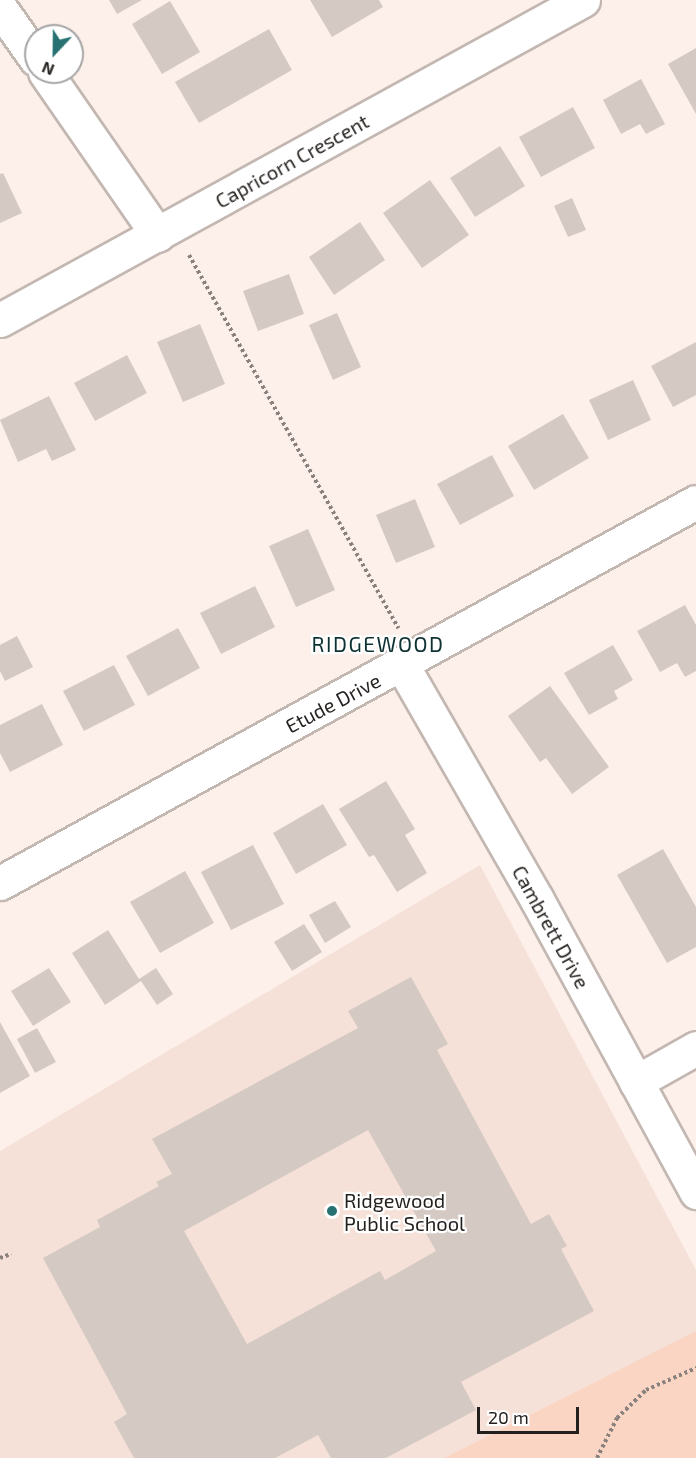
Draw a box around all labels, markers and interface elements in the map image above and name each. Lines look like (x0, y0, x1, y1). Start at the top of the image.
north arrow (24, 24, 84, 84)
text: N (39, 58, 57, 80)
street label: Capricorn Crescent (211, 109, 373, 213)
district label: RIDGEWOOD (312, 631, 444, 657)
street label: Etude Drive (281, 668, 385, 738)
street label: Cambrett Drive (507, 861, 595, 993)
place label: Ridgewood Public School (344, 1188, 465, 1235)
marker: Ridgewood Public School (325, 1204, 339, 1218)
scale bar (480, 1395, 582, 1433)
text: 20 m (488, 1406, 529, 1428)

